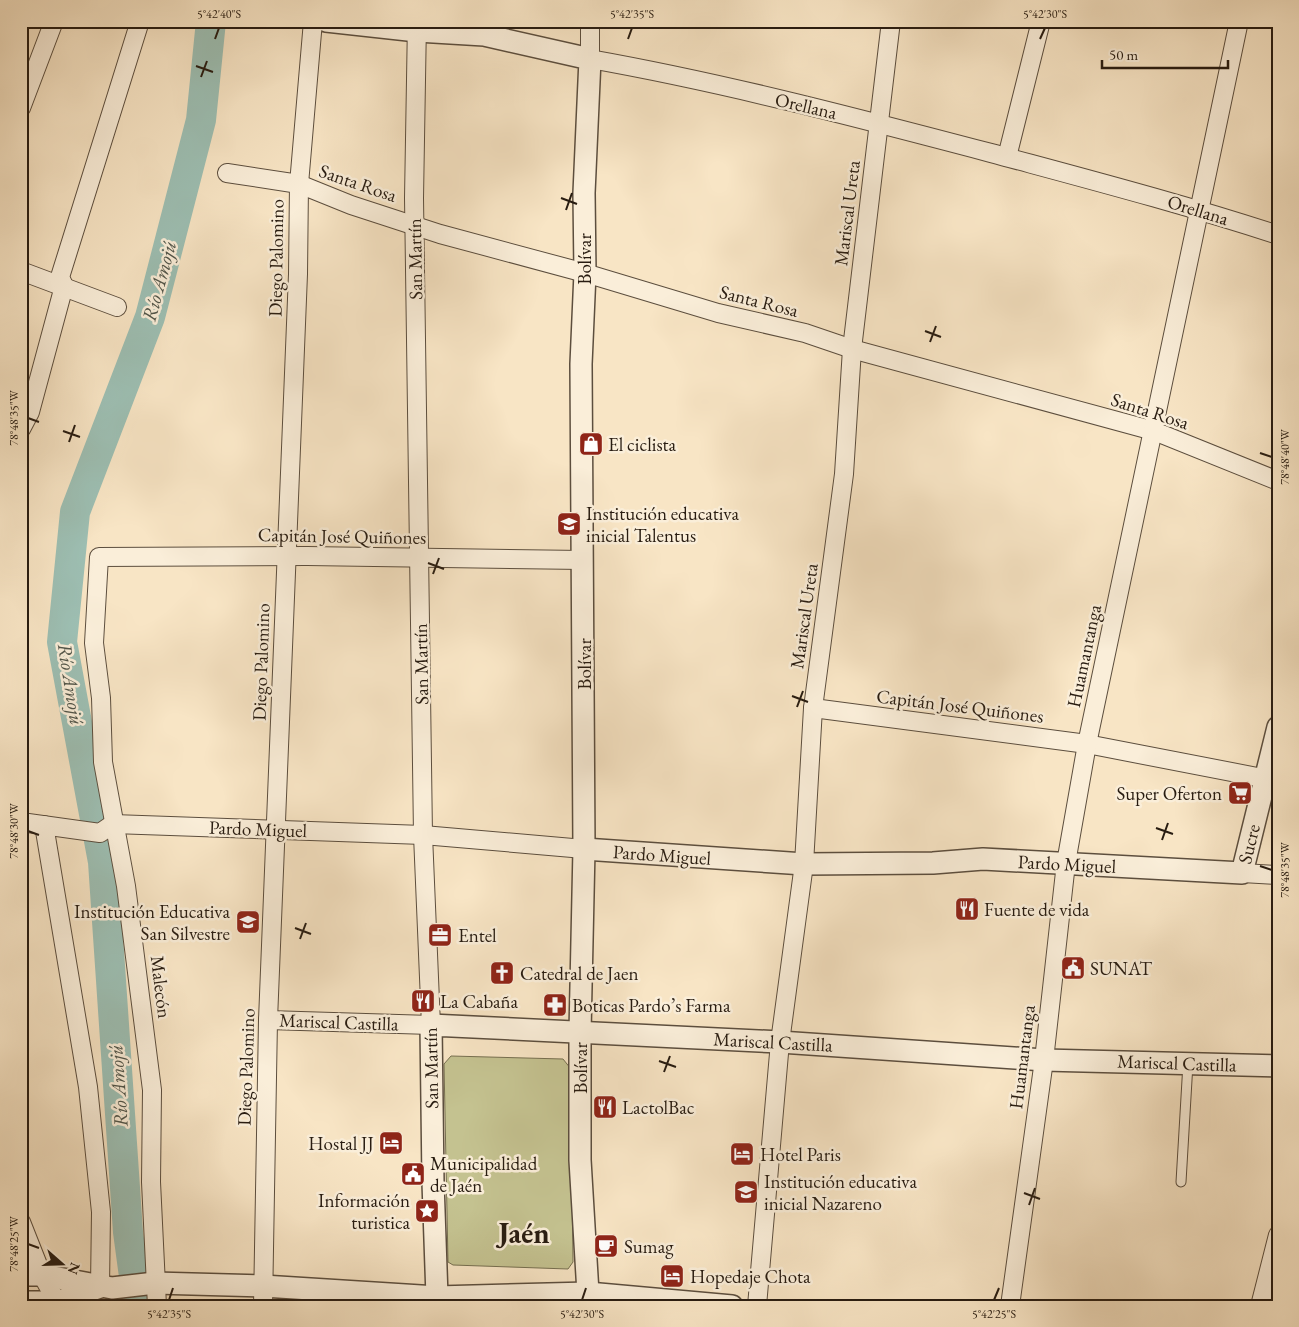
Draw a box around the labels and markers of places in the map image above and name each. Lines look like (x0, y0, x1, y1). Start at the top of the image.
shop icon: El ciclista (578, 431, 604, 457)
place label: El ciclista (608, 432, 677, 457)
place label: Institución educativa inicial Talentus (586, 501, 739, 548)
school or university icon: Institución educativa inicial Talentus (556, 511, 582, 537)
supermarket icon: Super Oferton (1227, 780, 1253, 806)
place label: Super Oferton (1117, 781, 1222, 806)
restaurant icon: Fuente de vida (954, 896, 980, 922)
place label: Fuente de vida (984, 897, 1090, 922)
place label: Institución Educativa San Silvestre (74, 899, 230, 946)
school or university icon: Institución Educativa San Silvestre (235, 909, 261, 935)
office icon: Entel (427, 922, 453, 948)
place label: Entel (458, 923, 497, 948)
public building icon: SUNAT (1060, 955, 1086, 981)
place label: SUNAT (1090, 956, 1152, 981)
church icon: Catedral de Jaen (489, 960, 515, 986)
place label: Catedral de Jaen (520, 961, 638, 986)
restaurant icon: La Cabaña (410, 988, 436, 1014)
place label: La Cabaña (440, 989, 519, 1014)
pharmacy icon: Boticas Pardo’s Farma (542, 992, 568, 1018)
place label: Boticas Pardo’s Farma (572, 993, 731, 1018)
restaurant icon: LactolBac (592, 1094, 618, 1120)
place label: LactolBac (622, 1095, 695, 1120)
hotel icon: Hostal JJ (378, 1130, 404, 1156)
place label: Hostal JJ (308, 1131, 374, 1156)
hotel icon: Hotel Paris (729, 1141, 755, 1167)
place label: Hotel Paris (760, 1142, 841, 1167)
place label: Municipalidad de Jaén (430, 1151, 538, 1198)
public building icon: Municipalidad de Jaén (400, 1161, 426, 1187)
place label: Institución educativa inicial Nazareno (764, 1169, 917, 1216)
school or university icon: Institución educativa inicial Nazareno (733, 1179, 759, 1205)
place label: Información turistica (318, 1188, 410, 1235)
place icon: Información turistica (414, 1198, 440, 1224)
cafe icon: Sumag (593, 1233, 619, 1259)
place label: Sumag (624, 1234, 674, 1259)
hotel icon: Hopedaje Chota (659, 1263, 685, 1289)
place label: Hopedaje Chota (690, 1264, 811, 1289)

